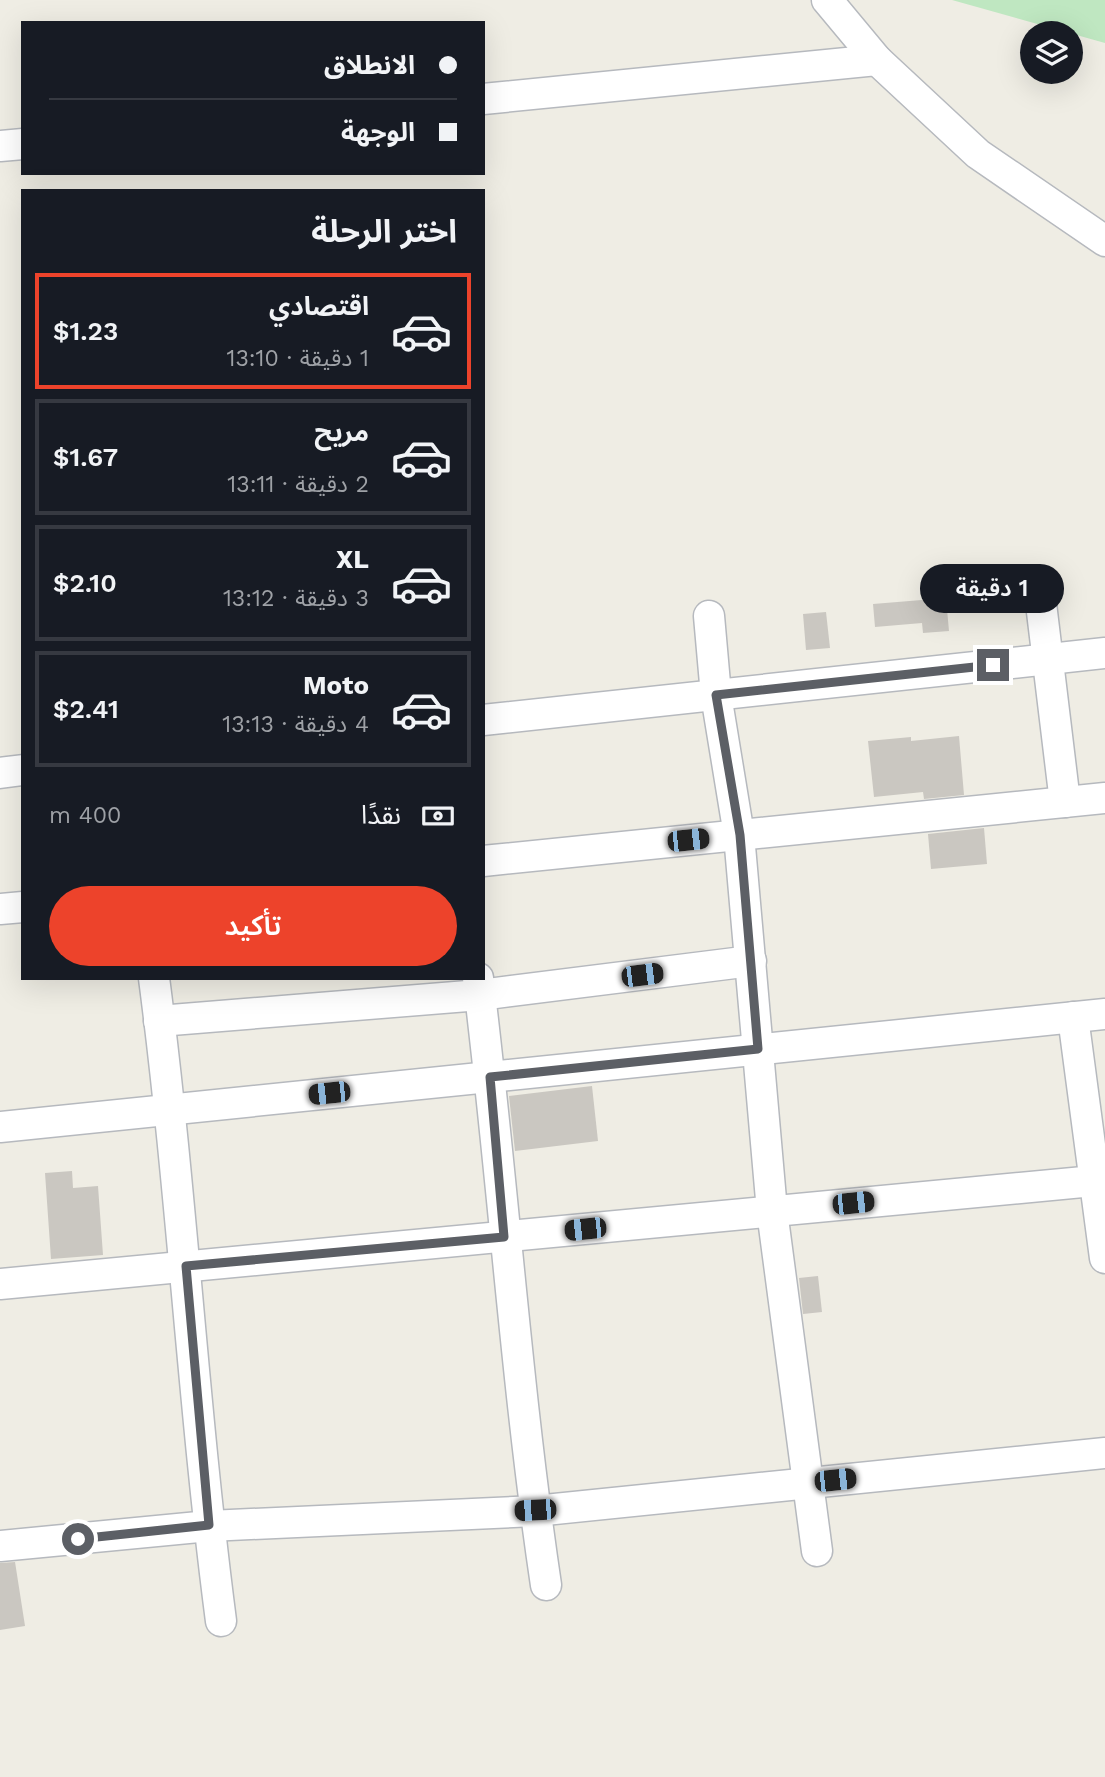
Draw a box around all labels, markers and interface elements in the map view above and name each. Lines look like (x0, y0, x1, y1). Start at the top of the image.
map controls (1020, 21, 1083, 84)
button: layers (1020, 21, 1083, 84)
text: الانطلاق (324, 50, 415, 80)
text: الوجهة (341, 117, 415, 147)
text: اختر الرحلة (311, 212, 457, 250)
text: اقتصادي (269, 291, 369, 321)
icon: car (390, 300, 453, 363)
text: $1.23 (53, 316, 118, 346)
text: 1 دقيقة · 13:10 (226, 345, 369, 372)
text: مريح (314, 417, 369, 447)
icon: car (390, 426, 453, 489)
text: $1.67 (53, 442, 118, 472)
text: 2 دقيقة · 13:11 (227, 471, 369, 498)
text: XL (336, 544, 369, 574)
icon: car (390, 552, 453, 615)
callout: 1 دقيقة (921, 564, 1065, 612)
text: $2.10 (53, 568, 117, 598)
text: 1 دقيقة (956, 575, 1028, 602)
text: 3 دقيقة · 13:12 (223, 585, 369, 612)
route end (977, 649, 1009, 681)
text: Moto (303, 670, 369, 700)
icon: car (390, 678, 453, 741)
text: $2.41 (53, 694, 119, 724)
text: 4 دقيقة · 13:13 (222, 711, 369, 738)
icon: cash (419, 797, 457, 835)
text: نقدًا (361, 800, 401, 830)
text: 400 m (49, 802, 121, 829)
car (667, 827, 710, 853)
button: تأكيد (49, 886, 457, 966)
car (620, 962, 665, 988)
car (308, 1080, 351, 1106)
car (832, 1190, 875, 1216)
car (564, 1216, 607, 1242)
car (814, 1467, 857, 1493)
car (514, 1498, 557, 1522)
route start (62, 1523, 94, 1555)

